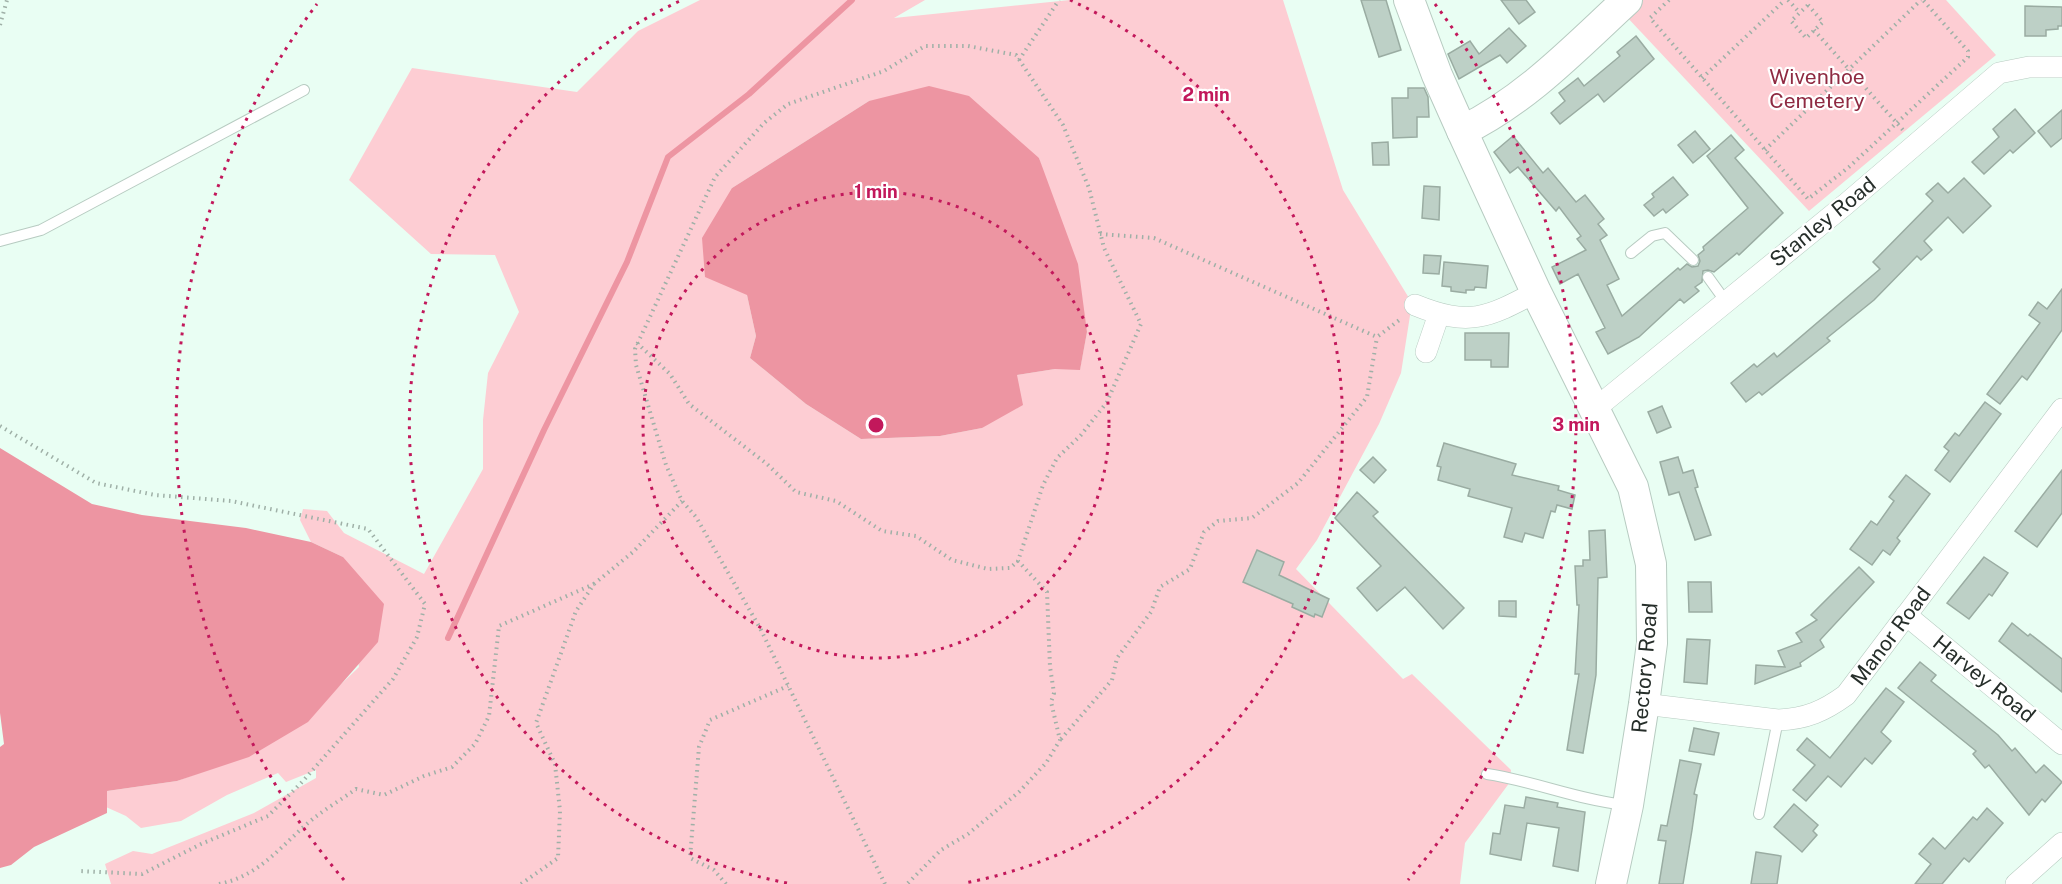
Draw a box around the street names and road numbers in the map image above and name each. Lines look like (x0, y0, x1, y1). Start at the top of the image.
street label: Stanley Road (1765, 171, 1881, 272)
street label: Manor Road (1845, 581, 1936, 690)
street label: Rectory Road (1626, 602, 1663, 734)
street label: Harvey Road (1928, 630, 2040, 727)

